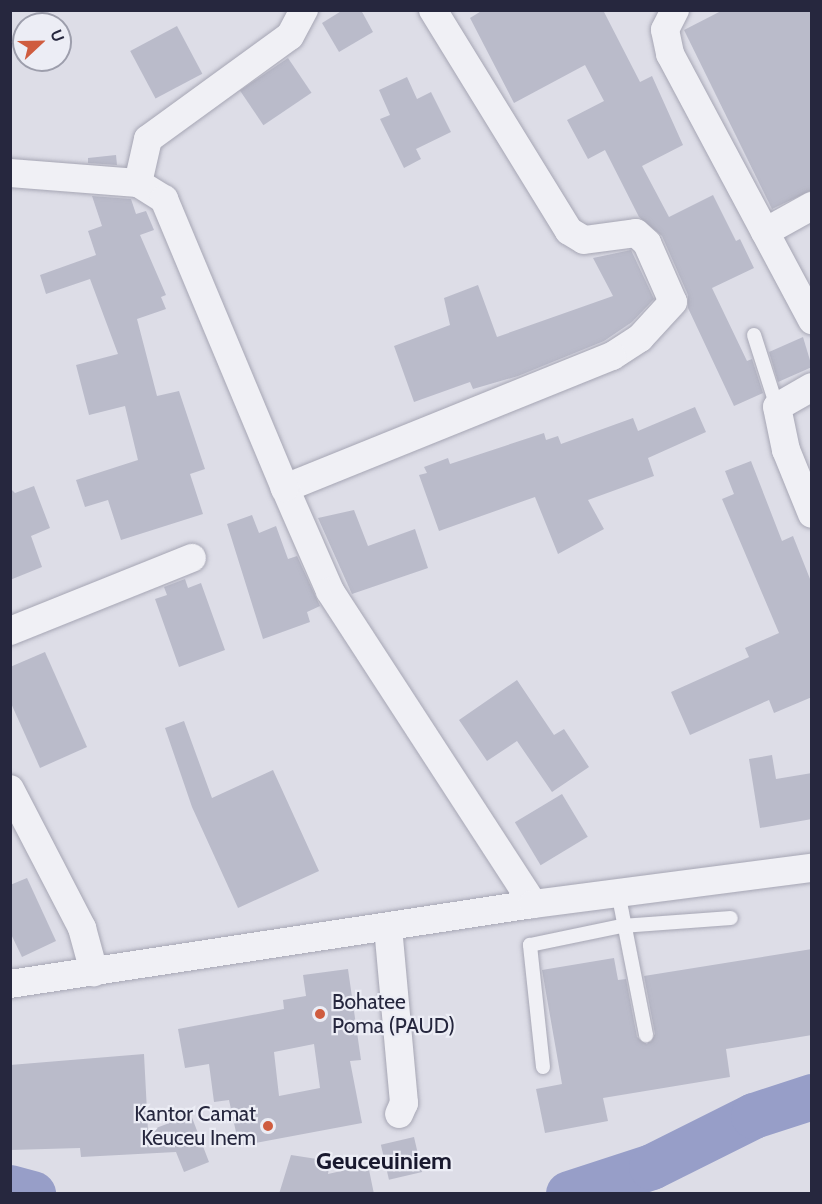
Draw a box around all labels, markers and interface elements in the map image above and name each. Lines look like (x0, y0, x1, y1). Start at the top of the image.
north arrow (12, 12, 72, 72)
text: U (46, 27, 68, 45)
place label: Bohatee Poma (PAUD) (332, 989, 455, 1039)
marker: Bohatee Poma (PAUD) (313, 1007, 327, 1021)
place label: Kantor Camat Keuceu Inem (134, 1101, 256, 1151)
marker: Kantor Camat Keuceu Inem (261, 1119, 275, 1133)
district label: Geuceuiniem (316, 1147, 452, 1175)

